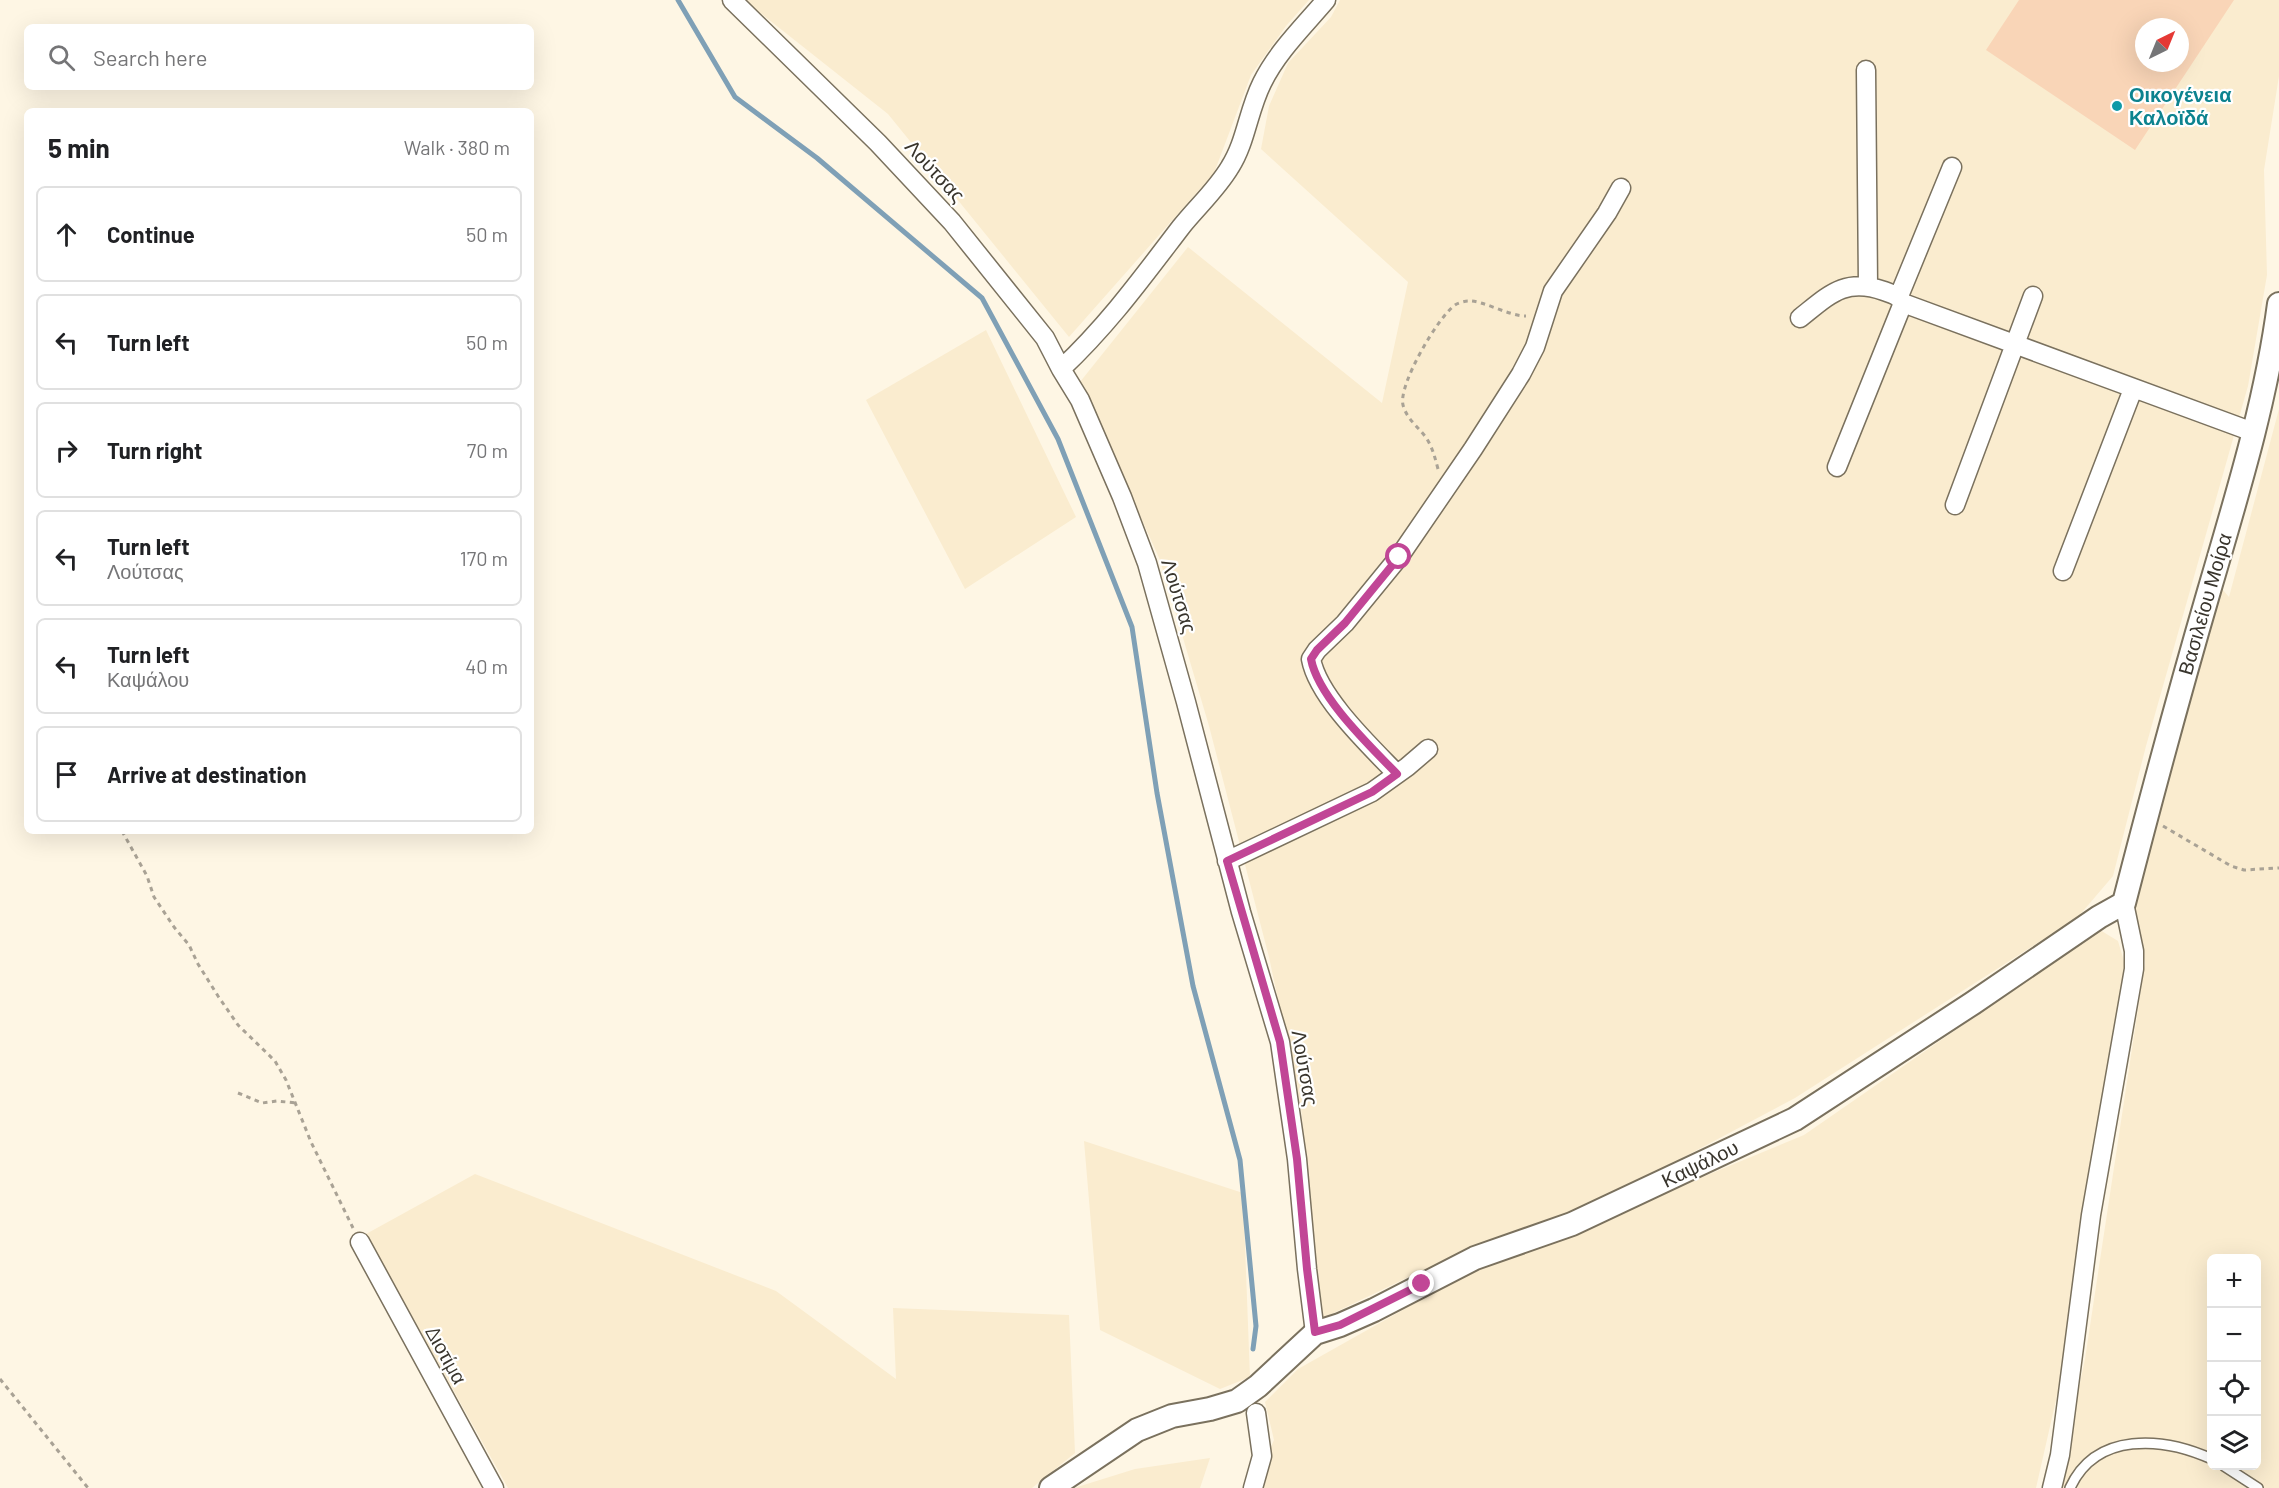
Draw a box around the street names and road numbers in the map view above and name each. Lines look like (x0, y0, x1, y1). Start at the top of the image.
street label: Λούτσας (901, 134, 971, 207)
street label: Βασιλείου Μοίρα (2172, 530, 2236, 677)
street label: Λούτσας (1157, 556, 1203, 636)
street label: Λούτσας (1288, 1028, 1325, 1108)
street label: Καψάλου (1657, 1134, 1742, 1192)
street label: Διοτίμα (421, 1321, 473, 1388)

